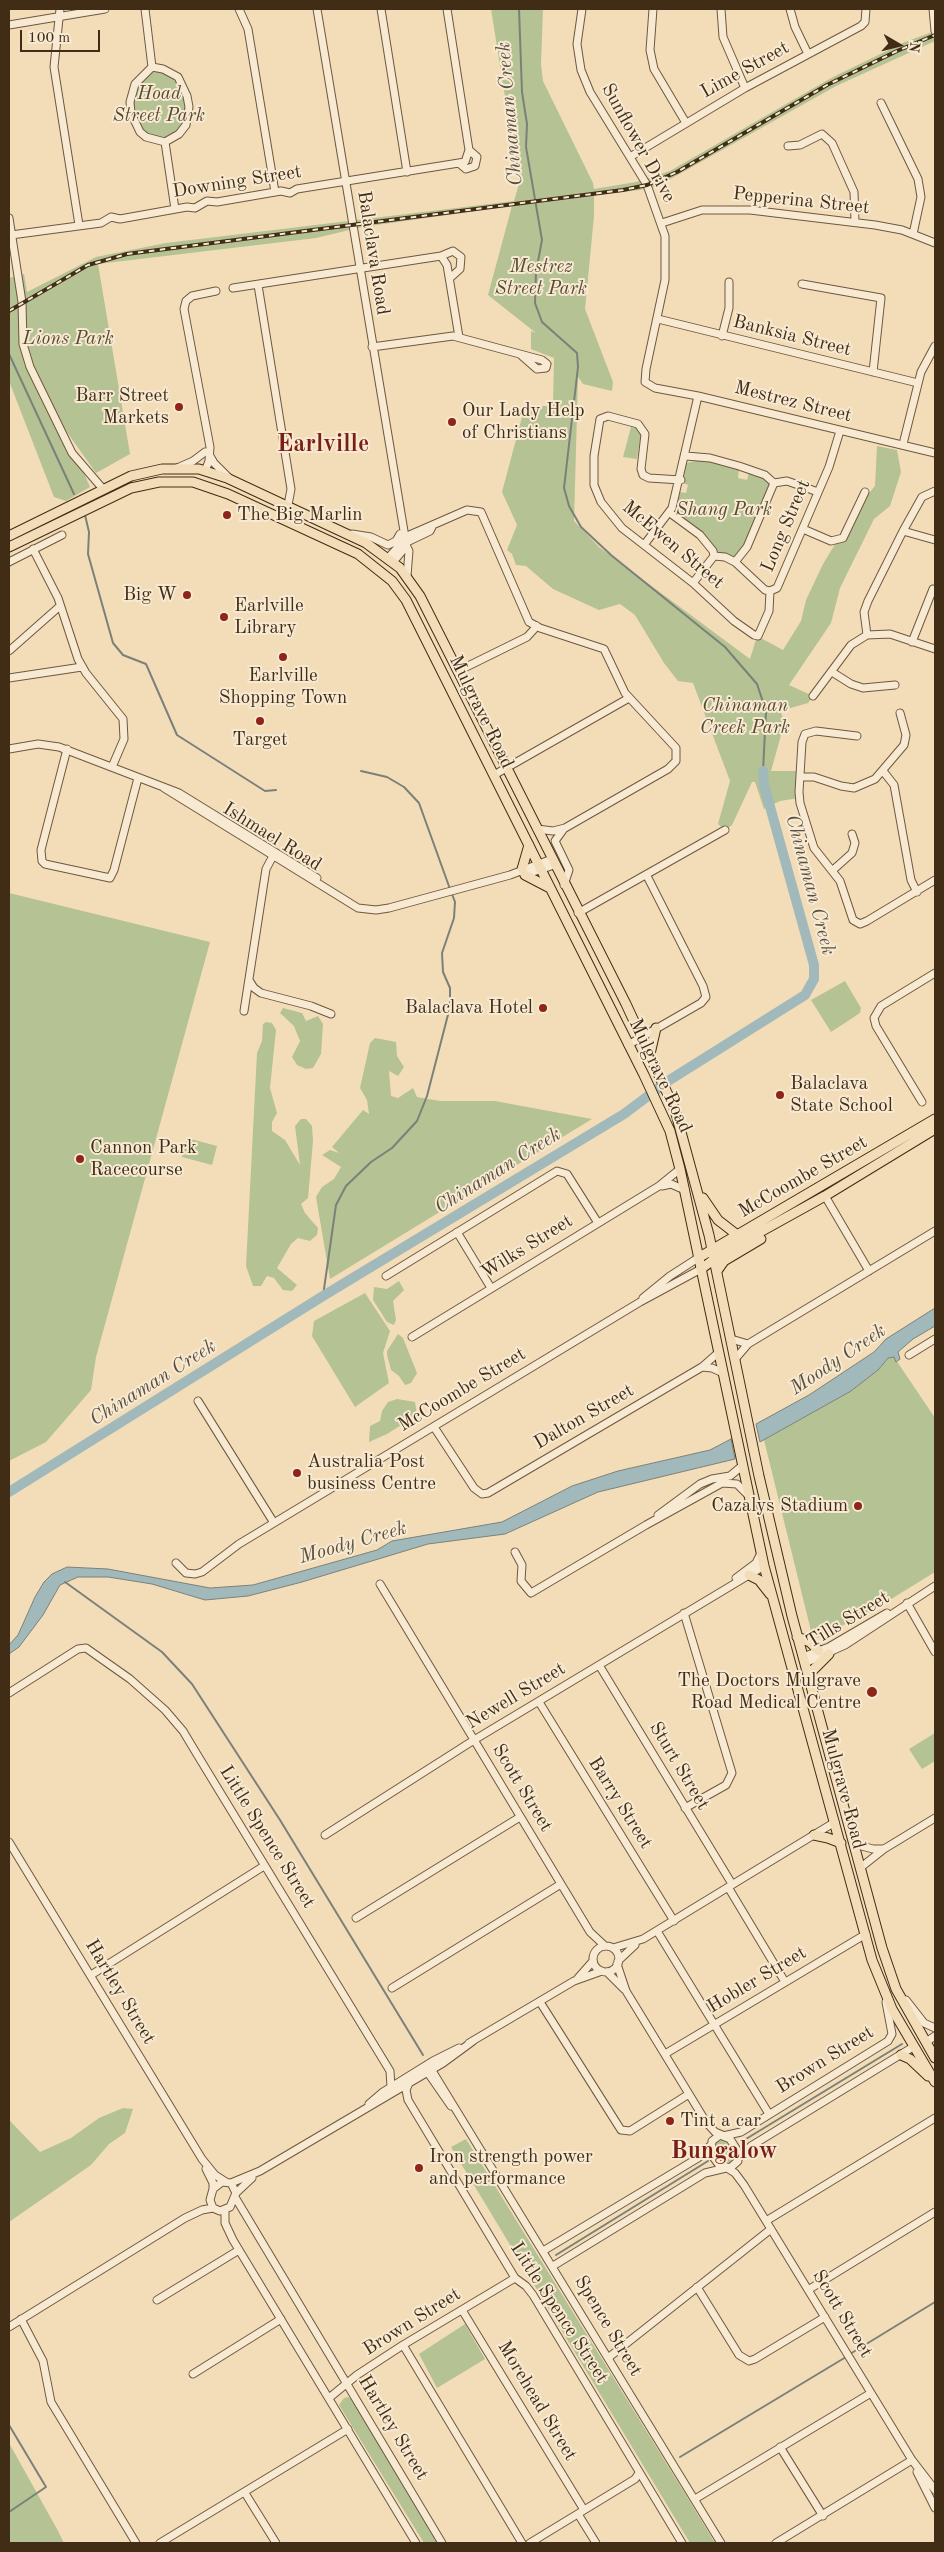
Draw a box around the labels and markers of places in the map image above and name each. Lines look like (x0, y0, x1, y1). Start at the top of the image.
place label: Barr Street Markets (75, 385, 169, 429)
place label: Our Lady Help of Christians (462, 400, 585, 444)
marker: Barr Street Markets (173, 401, 185, 413)
marker: Our Lady Help of Christians (446, 416, 458, 428)
place label: The Big Marlin (237, 504, 362, 526)
marker: The Big Marlin (221, 509, 233, 521)
place label: Big W (123, 584, 177, 606)
marker: Big W (181, 589, 193, 601)
place label: Earlville Library (234, 595, 304, 639)
marker: Earlville Library (218, 611, 230, 623)
marker: Earlville Shopping Town (277, 651, 289, 663)
place label: Earlville Shopping Town (219, 665, 347, 709)
marker: Target (254, 715, 266, 727)
place label: Target (232, 729, 288, 751)
place label: Balaclava Hotel (405, 997, 533, 1019)
marker: Balaclava Hotel (537, 1002, 549, 1014)
place label: Balaclava State School (790, 1073, 893, 1117)
marker: Balaclava State School (774, 1089, 786, 1101)
place label: Cannon Park Racecourse (90, 1137, 197, 1181)
marker: Cannon Park Racecourse (74, 1153, 86, 1165)
place label: Australia Post business Centre (307, 1451, 436, 1495)
marker: Australia Post business Centre (291, 1467, 303, 1479)
place label: Cazalys Stadium (711, 1495, 848, 1517)
marker: Cazalys Stadium (852, 1500, 864, 1512)
place label: The Doctors Mulgrave Road Medical Centre (677, 1670, 861, 1714)
marker: The Doctors Mulgrave Road Medical Centre (865, 1685, 879, 1699)
place label: Tint a car (680, 2110, 761, 2132)
marker: Tint a car (664, 2115, 676, 2127)
place label: Iron strength power and performance (429, 2146, 593, 2190)
marker: Iron strength power and performance (413, 2162, 425, 2174)

